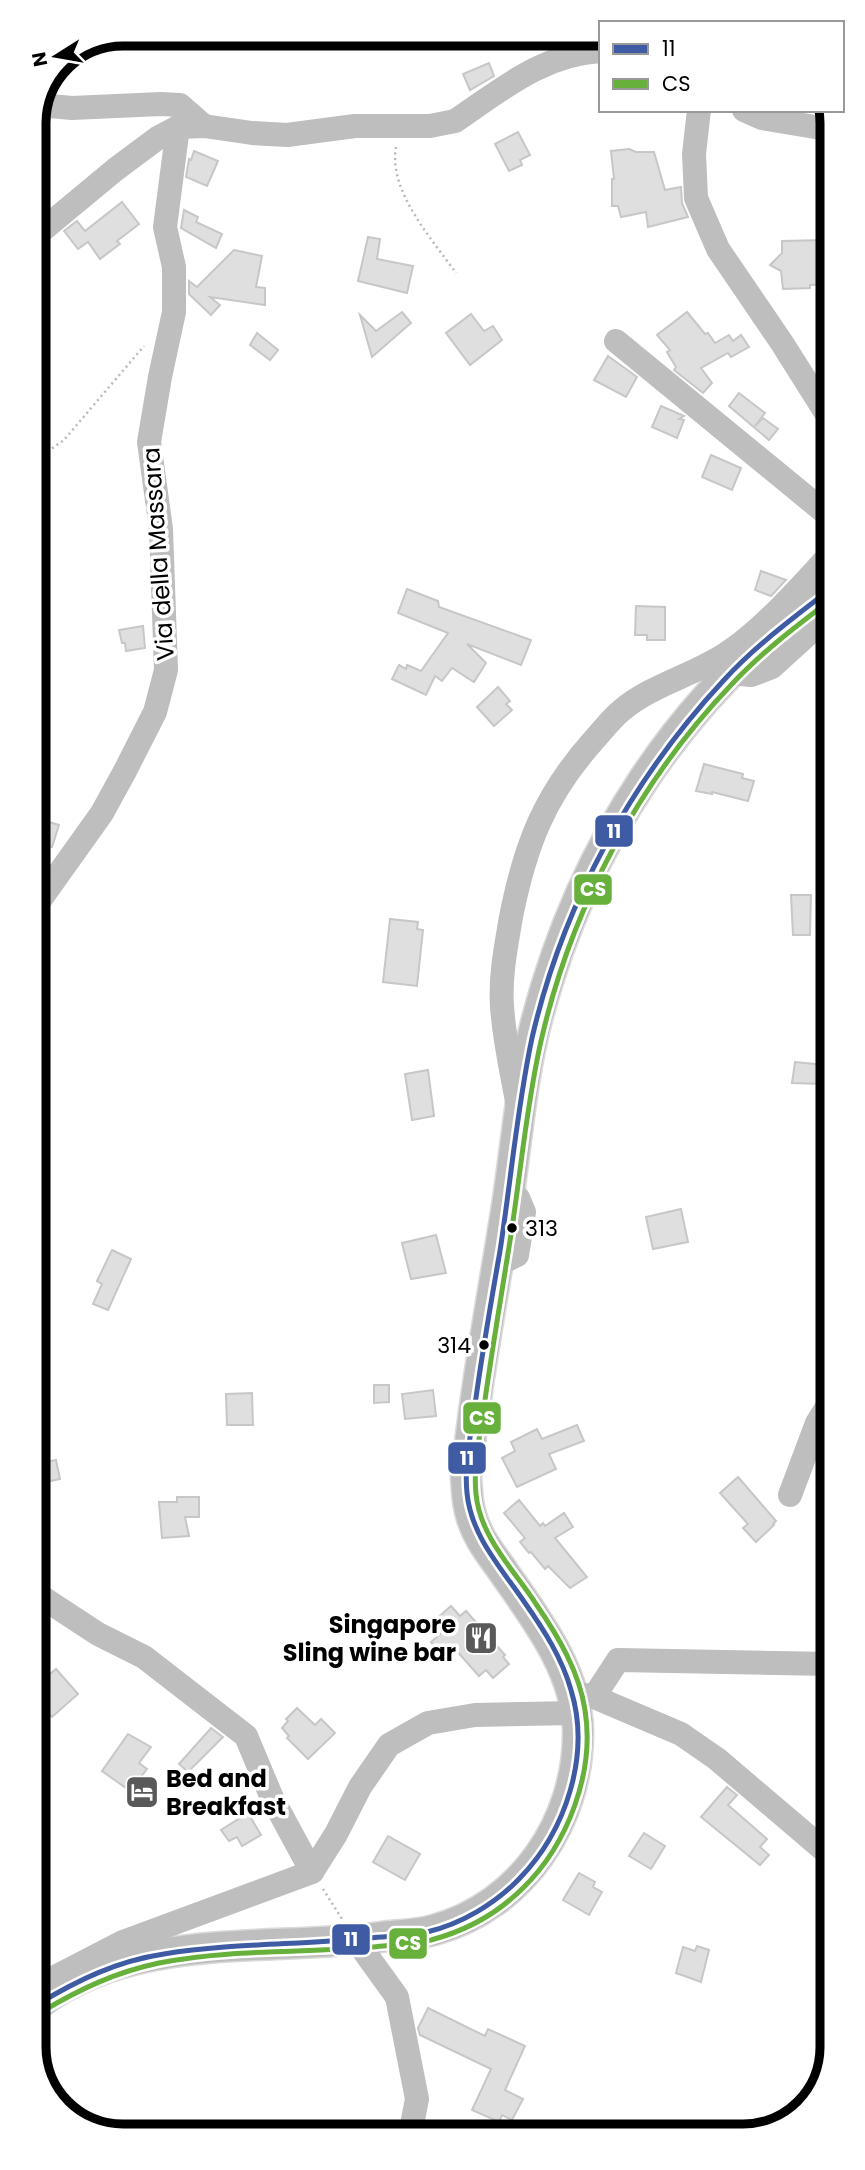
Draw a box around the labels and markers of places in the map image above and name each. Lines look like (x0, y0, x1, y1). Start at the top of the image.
place label: 313 (525, 1213, 558, 1244)
marker: 313 (505, 1221, 519, 1235)
place label: 314 (437, 1330, 471, 1361)
marker: 314 (477, 1338, 491, 1352)
place label: Singapore Sling wine bar (283, 1608, 456, 1669)
restaurant icon: Singapore Sling wine bar (462, 1619, 500, 1657)
place label: Bed and Breakfast (166, 1762, 286, 1823)
hotel icon: Bed and Breakfast (123, 1773, 161, 1811)

